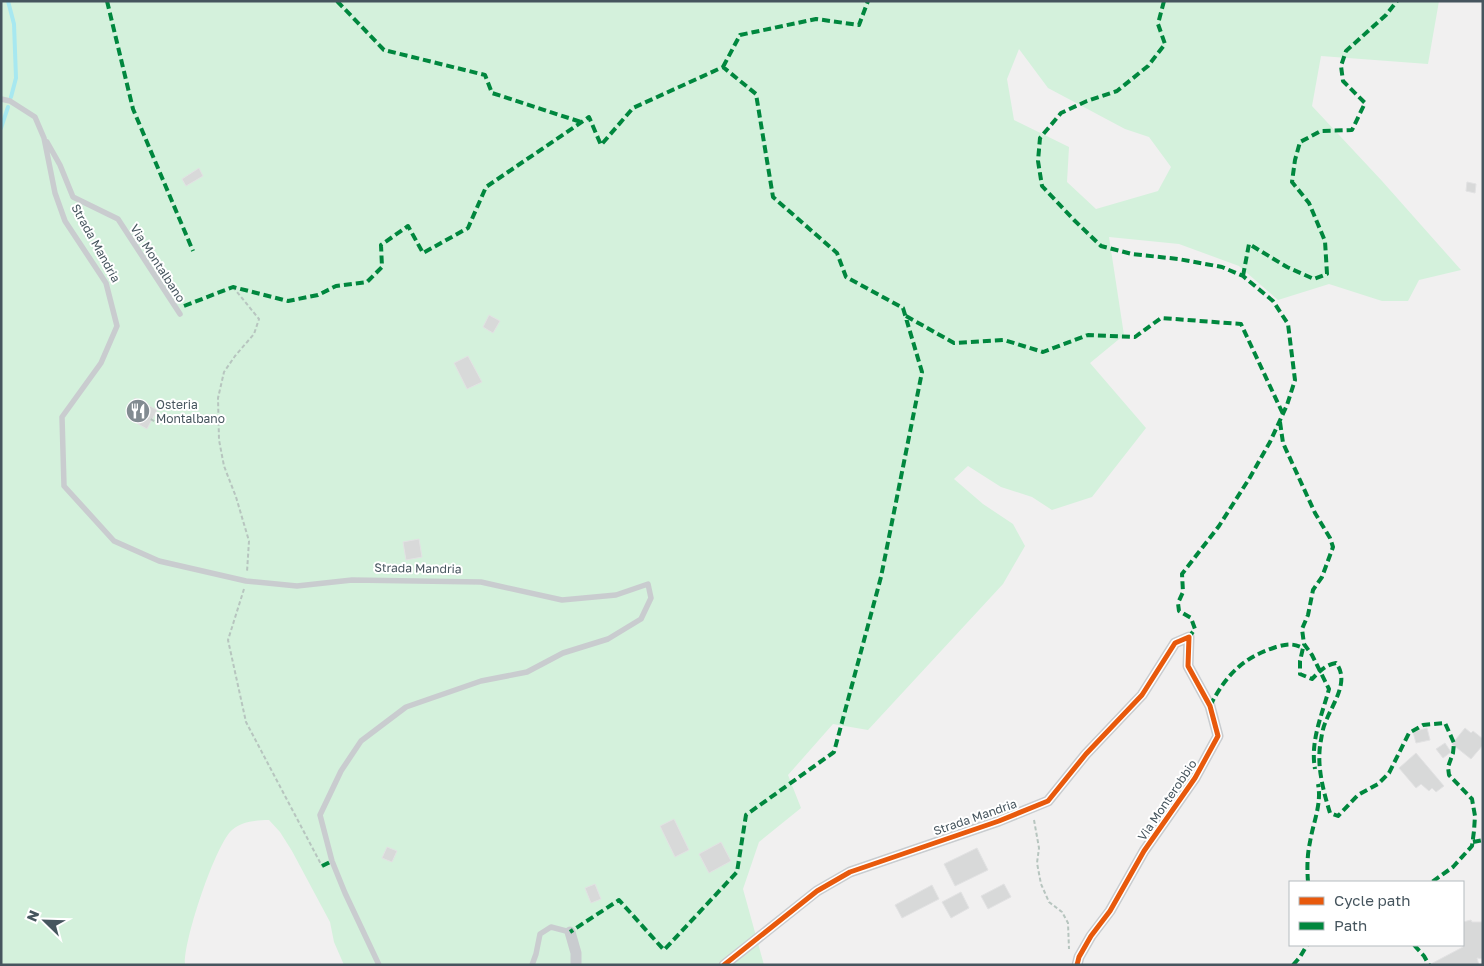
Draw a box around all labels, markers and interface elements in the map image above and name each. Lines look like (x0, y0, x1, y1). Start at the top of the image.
street label: Strada Mandria (68, 201, 124, 285)
street label: Via Montalbano (127, 221, 189, 305)
place label: Osteria Montalbano (156, 397, 225, 426)
restaurant icon: Osteria Montalbano (125, 398, 151, 424)
street label: Strada Mandria (374, 560, 462, 576)
street label: Via Monterobbio (1134, 757, 1200, 843)
street label: Strada Mandria (931, 796, 1019, 838)
legend (1289, 881, 1464, 946)
text: Cycle path (1334, 891, 1410, 909)
north arrow (20, 896, 70, 946)
text: N (23, 908, 42, 924)
text: Path (1334, 916, 1367, 934)

